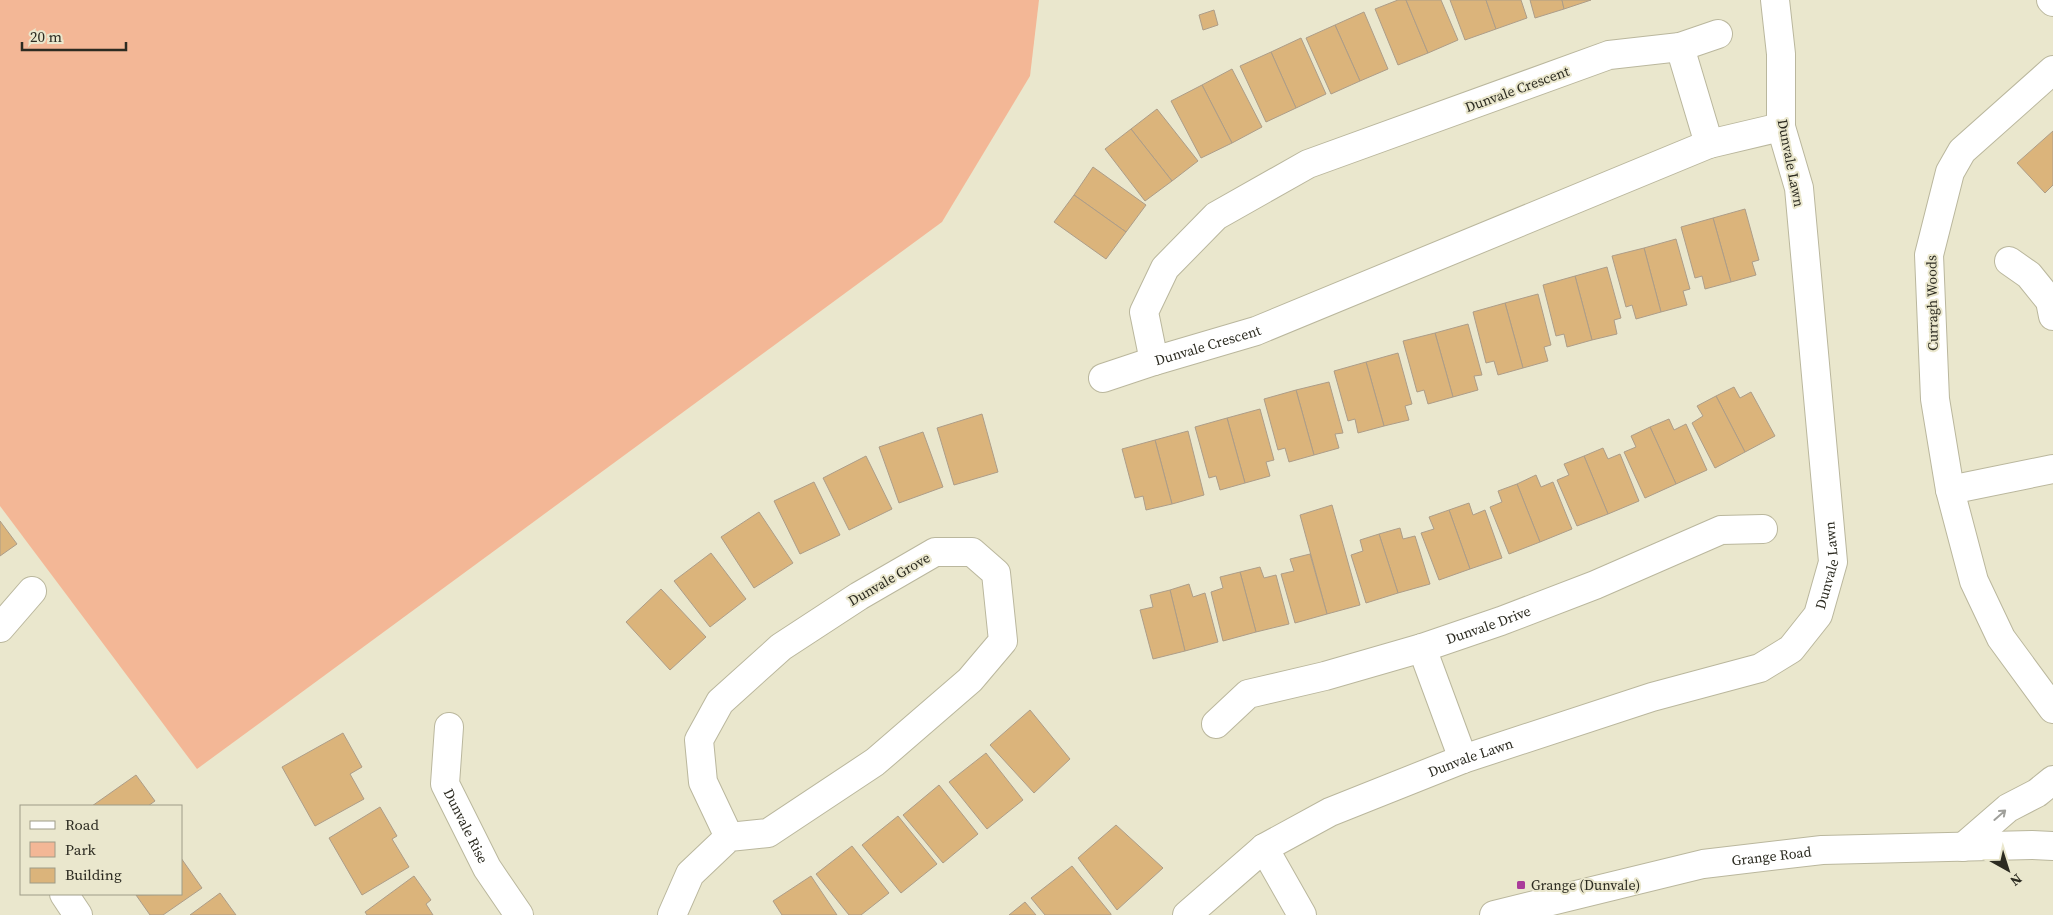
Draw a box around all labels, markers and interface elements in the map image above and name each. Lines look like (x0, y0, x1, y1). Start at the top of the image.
scale bar (22, 20, 126, 52)
text: 20 m (30, 26, 62, 47)
street label: Dunvale Crescent (1462, 61, 1572, 117)
street label: Dunvale Lawn (1773, 117, 1809, 209)
street label: Curragh Woods (1921, 255, 1943, 351)
street label: Dunvale Crescent (1152, 320, 1264, 370)
street label: Dunvale Lawn (1810, 520, 1843, 612)
street label: Dunvale Grove (844, 547, 934, 611)
street label: Dunvale Drive (1443, 601, 1533, 649)
street label: Dunvale Lawn (1425, 733, 1516, 782)
street label: Dunvale Rise (439, 785, 493, 867)
legend (20, 805, 182, 895)
one-way arrow (1993, 809, 2006, 820)
text: Road (65, 814, 99, 835)
text: Park (65, 839, 97, 860)
street label: Grange Road (1730, 841, 1812, 871)
north arrow (1983, 845, 2033, 895)
text: Building (65, 864, 122, 885)
text: N (2006, 869, 2026, 891)
place label: Grange (Dunvale) (1531, 875, 1640, 895)
marker: Grange (Dunvale) (1515, 879, 1527, 891)

